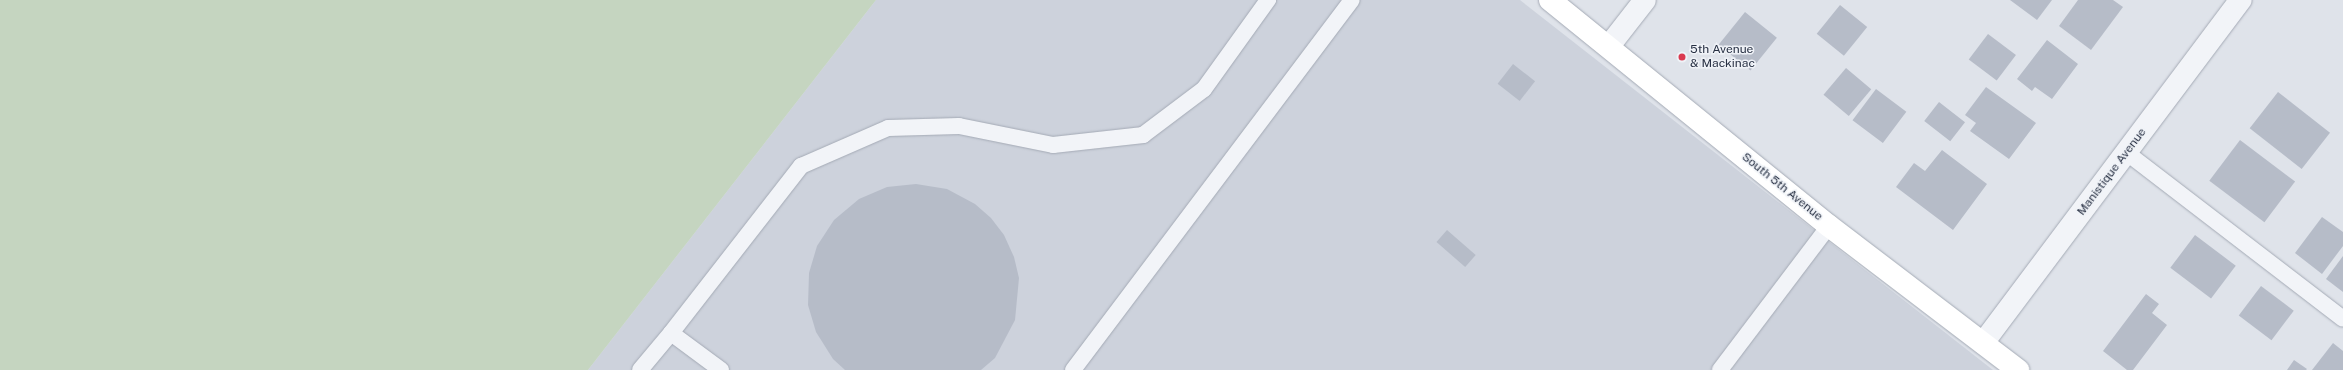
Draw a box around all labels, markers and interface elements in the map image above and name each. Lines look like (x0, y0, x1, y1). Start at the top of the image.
place label: 5th Avenue & Mackinac (1690, 43, 1755, 71)
marker: 5th Avenue & Mackinac (1677, 52, 1687, 62)
street label: Manistique Avenue (2074, 125, 2150, 219)
street label: South 5th Avenue (1739, 150, 1825, 224)

